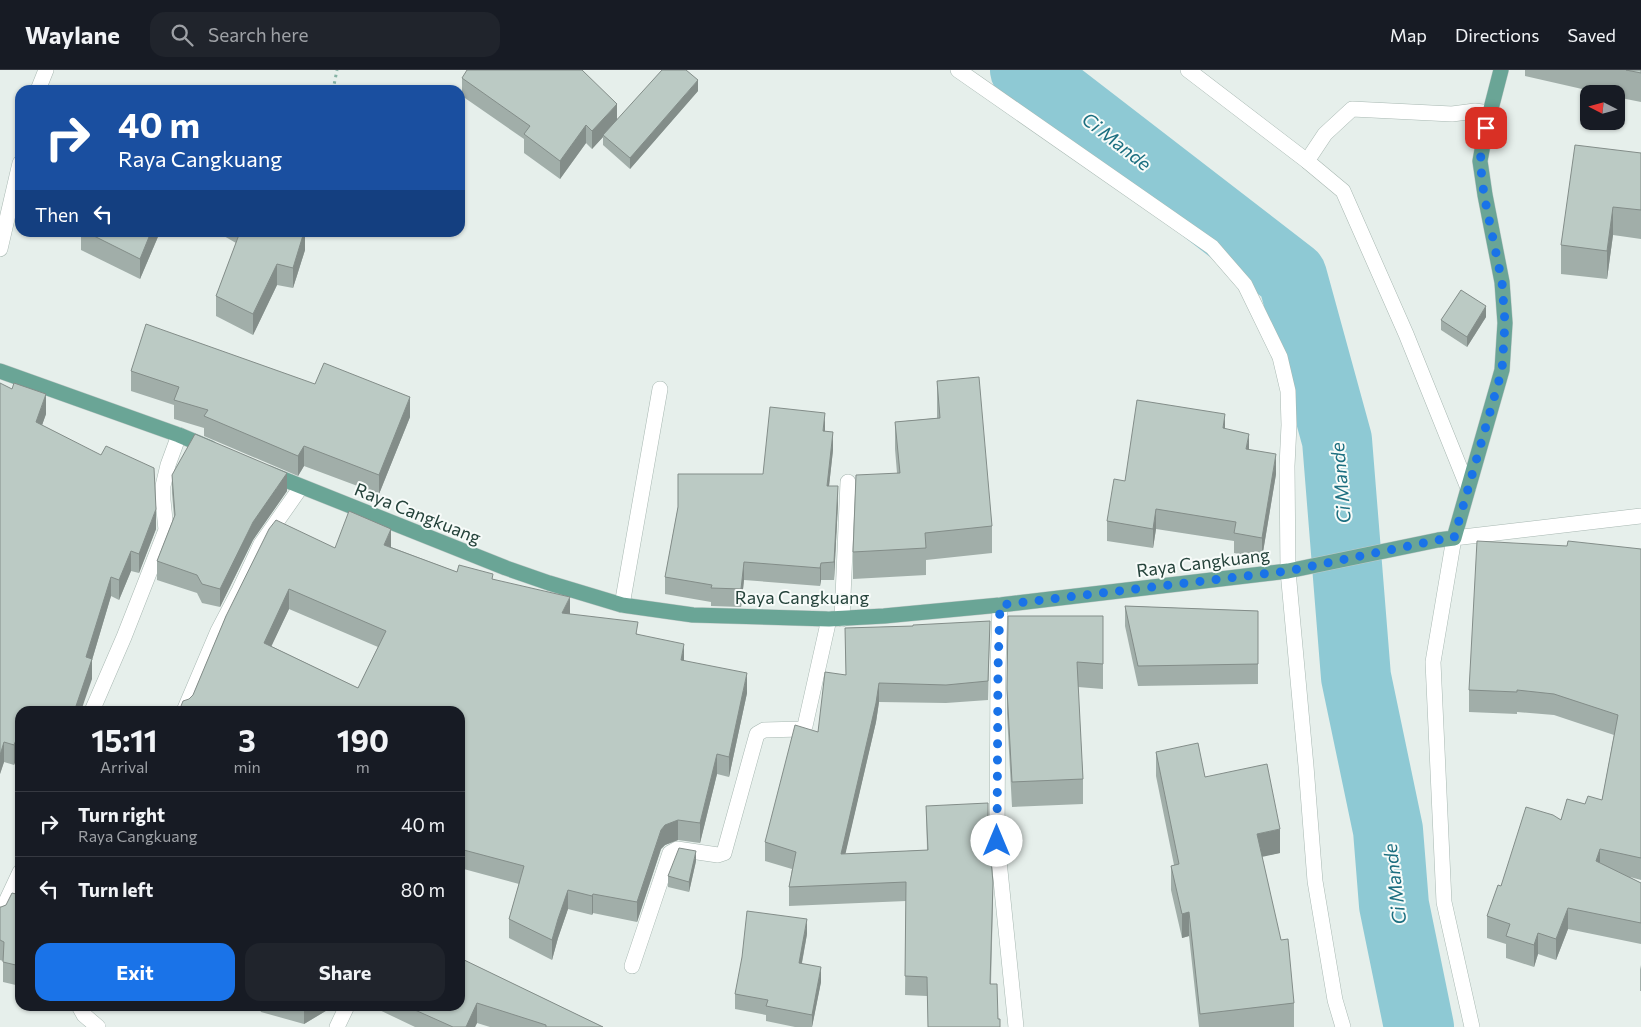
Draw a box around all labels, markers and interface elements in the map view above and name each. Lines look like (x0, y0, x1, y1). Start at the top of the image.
search box (150, 12, 500, 57)
text: Waylane (25, 20, 120, 49)
icon: search (168, 21, 196, 49)
text: Search here (208, 23, 308, 46)
text: Map (1390, 24, 1427, 46)
text: Directions (1455, 24, 1539, 46)
text: Saved (1567, 24, 1616, 46)
north arrow (1580, 85, 1625, 130)
map controls (1580, 85, 1625, 130)
text: 40 m (118, 102, 200, 145)
icon: right (35, 105, 100, 170)
water label: Ci Mande (1078, 107, 1156, 175)
pin (1465, 107, 1507, 149)
icon: arrive (1472, 114, 1500, 142)
text: Raya Cangkuang (118, 145, 282, 172)
icon: left (89, 200, 117, 228)
text: Then (35, 203, 79, 226)
water label: Ci Mande (1325, 441, 1355, 525)
street label: Raya Cangkuang (352, 478, 485, 548)
street label: Raya Cangkuang (1135, 543, 1271, 581)
street label: Raya Cangkuang (735, 586, 869, 608)
text: 15:11 (91, 721, 157, 758)
text: 3 (238, 721, 256, 758)
text: 190 (337, 721, 389, 758)
text: Arrival (100, 757, 148, 776)
text: min (233, 757, 261, 776)
text: m (356, 757, 370, 776)
text: Turn right (78, 803, 165, 826)
icon: right (35, 810, 63, 838)
text: 40 m (401, 813, 445, 836)
position arrow (970, 814, 1022, 866)
text: Raya Cangkuang (78, 826, 197, 845)
water label: Ci Mande (1378, 842, 1410, 926)
icon: left (35, 875, 63, 903)
text: Turn left (78, 878, 153, 901)
text: 80 m (401, 878, 445, 901)
button: Exit (35, 943, 235, 1001)
button: Share (245, 943, 445, 1001)

